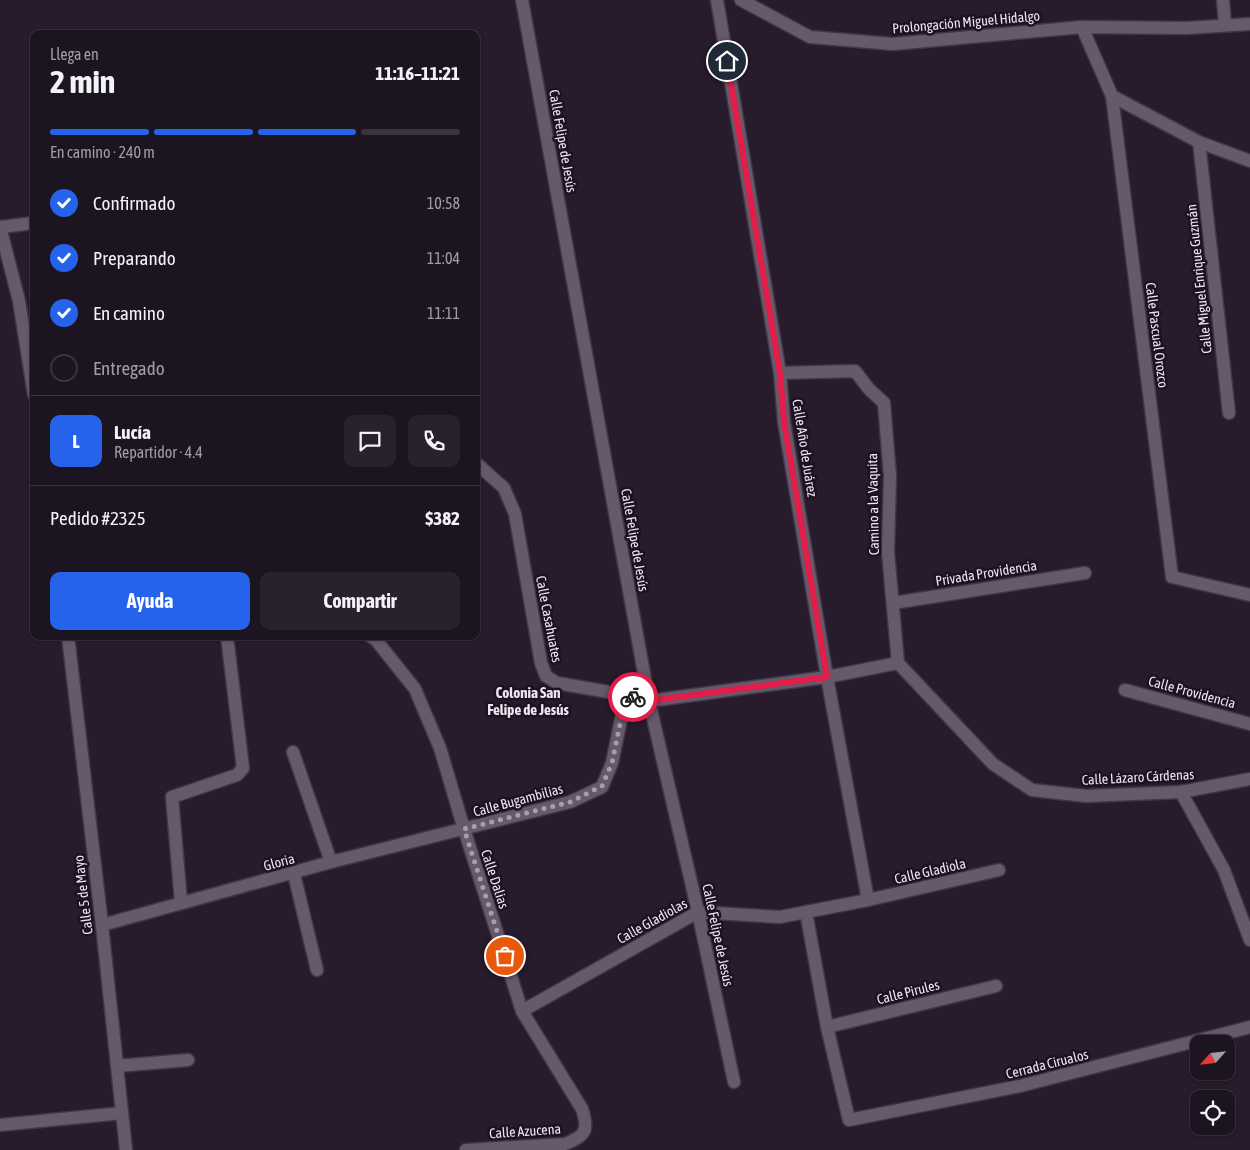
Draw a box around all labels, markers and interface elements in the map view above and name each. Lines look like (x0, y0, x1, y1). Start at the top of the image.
street label: Prolongación Miguel Hidalgo (892, 8, 1040, 36)
pin (706, 40, 748, 82)
text: Llega en (50, 45, 99, 63)
icon: home (713, 47, 741, 75)
text: 11:16–11:21 (375, 62, 460, 84)
text: 2 min (50, 63, 115, 100)
street label: Calle Felipe de Jesús (546, 88, 580, 194)
text: En camino · 240 m (50, 143, 155, 161)
icon: check (50, 189, 78, 217)
text: Confirmado (93, 192, 175, 214)
text: 10:58 (427, 194, 460, 212)
street label: Calle Miguel Enrique Guzmán (1183, 204, 1215, 354)
icon: check (50, 244, 78, 272)
text: Preparando (93, 247, 176, 269)
text: 11:04 (427, 249, 460, 267)
street label: Calle Pascual Orozco (1143, 281, 1171, 389)
icon: check (50, 299, 78, 327)
text: En camino (93, 302, 165, 324)
text: 11:11 (427, 304, 460, 322)
text: Entregado (93, 357, 165, 379)
street label: Calle Año de Juárez (789, 398, 821, 498)
button: chat (344, 415, 396, 467)
button: phone (408, 415, 460, 467)
text: Lucía (114, 421, 151, 443)
text: L (72, 430, 80, 452)
text: Repartidor · 4.4 (114, 443, 203, 461)
street label: Camino a la Vaquita (864, 453, 882, 555)
street label: Calle Felipe de Jesús (618, 487, 652, 593)
text: Pedido #2325 (50, 507, 146, 529)
text: $382 (425, 507, 460, 529)
street label: Privada Providencia (934, 557, 1038, 589)
button: Ayuda (50, 572, 250, 630)
button: Compartir (260, 572, 460, 630)
street label: Calle Casahuates (533, 574, 565, 664)
courier (608, 672, 658, 722)
street label: Calle Providencia (1147, 673, 1237, 711)
icon: bike (619, 683, 647, 711)
district label: Colonia San Felipe de Jesús (487, 684, 569, 718)
street label: Calle Lázaro Cárdenas (1081, 766, 1195, 788)
street label: Calle Bugambilias (471, 780, 565, 820)
street label: Calle Dalias (478, 847, 512, 911)
street label: Gloria (262, 850, 296, 874)
street label: Calle 5 de Mayo (70, 854, 96, 936)
street label: Calle Gladiola (893, 855, 967, 887)
street label: Calle Felipe de Jesús (699, 882, 737, 988)
street label: Calle Gladiolas (614, 895, 690, 947)
pin (484, 935, 526, 977)
icon: bag (491, 942, 519, 970)
street label: Calle Pirules (875, 976, 941, 1007)
north arrow (1190, 1035, 1235, 1080)
map controls (1190, 1035, 1235, 1135)
street label: Cerrada Cirualos (1004, 1046, 1090, 1082)
button: locate (1190, 1090, 1235, 1135)
street label: Calle Azucena (489, 1121, 561, 1141)

